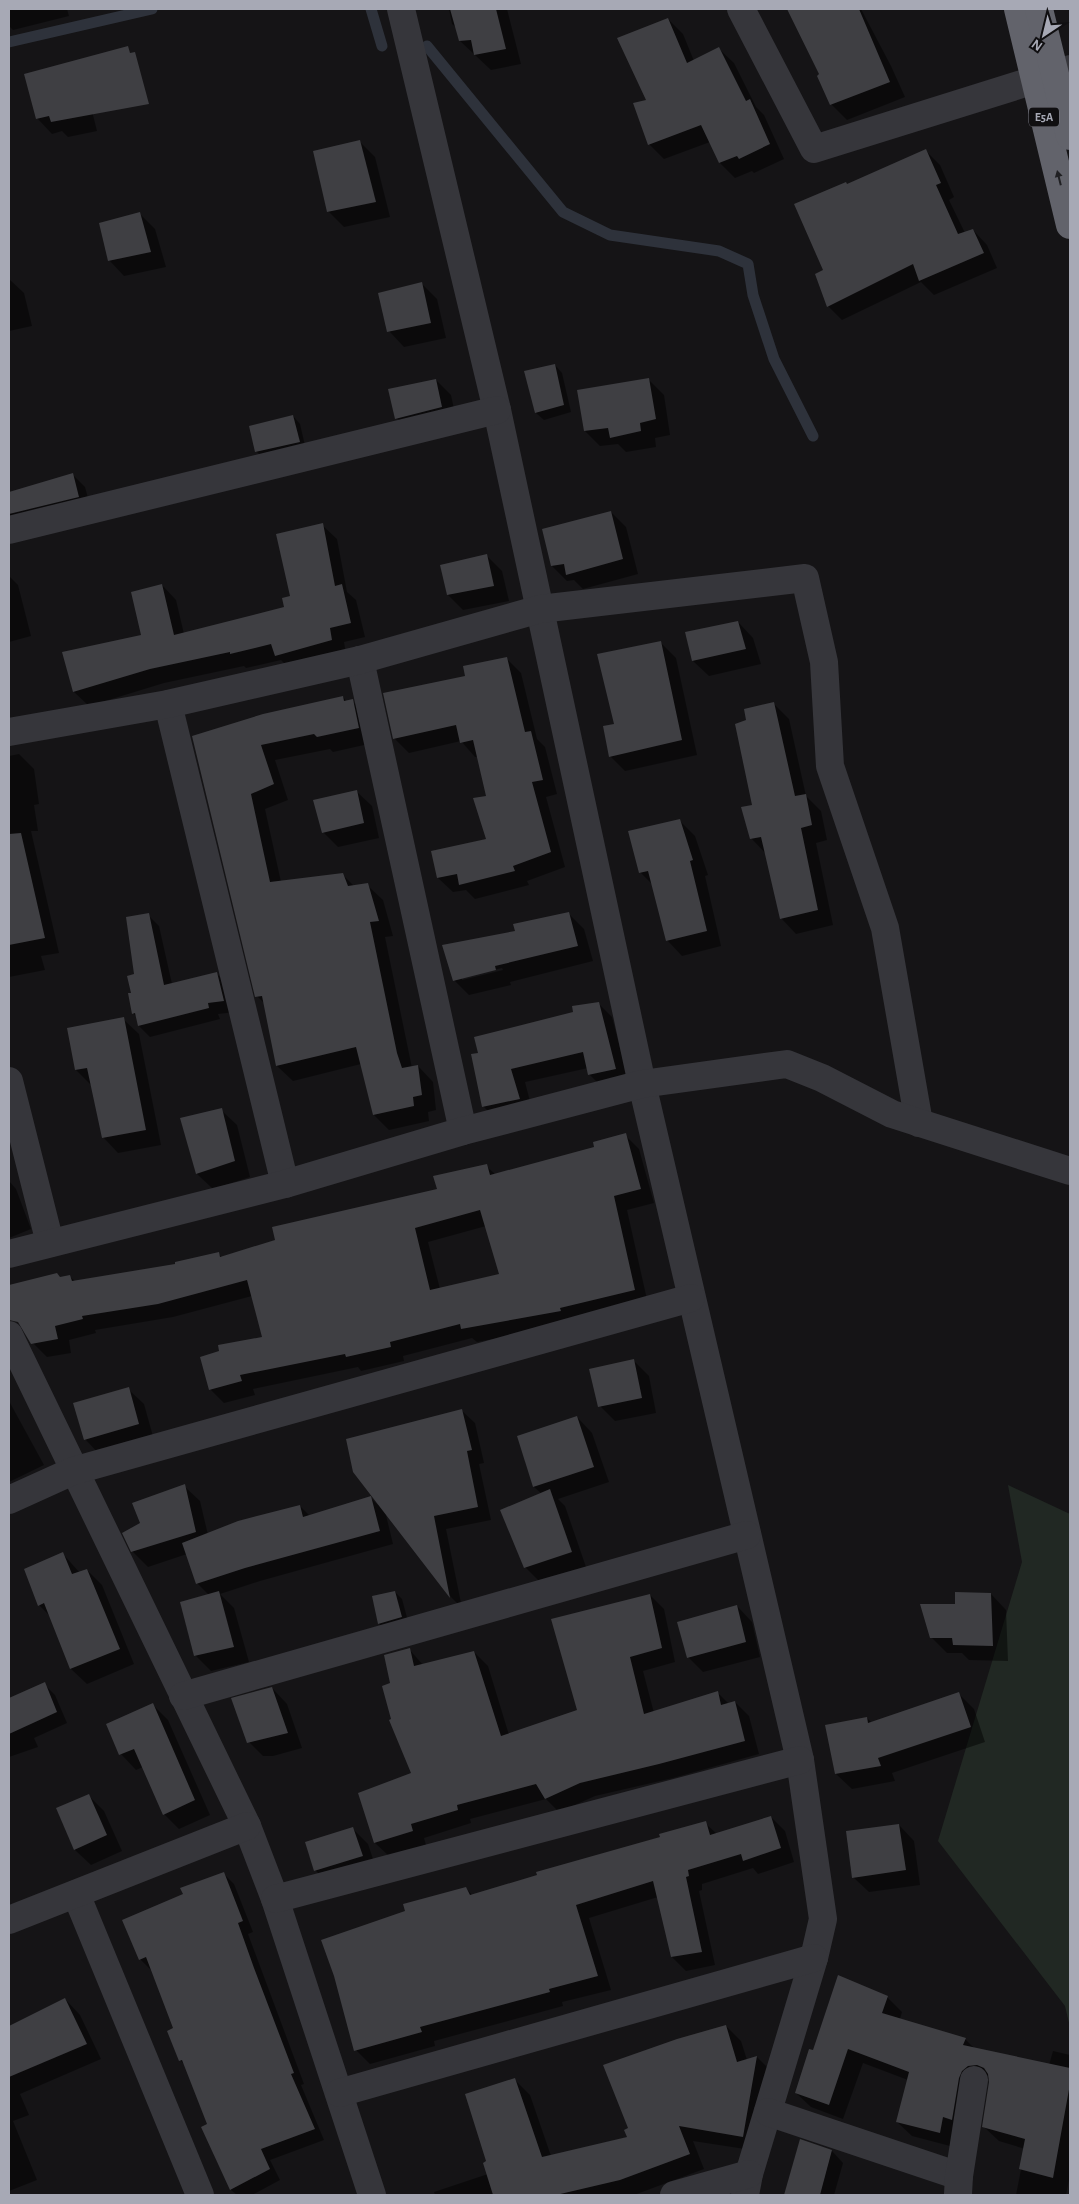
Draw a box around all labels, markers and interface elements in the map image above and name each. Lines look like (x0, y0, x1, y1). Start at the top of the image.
north arrow (1019, 10, 1069, 60)
text: N (1029, 36, 1045, 53)
road number: E5A (1029, 108, 1059, 126)
one-way arrow (1055, 170, 1063, 185)

